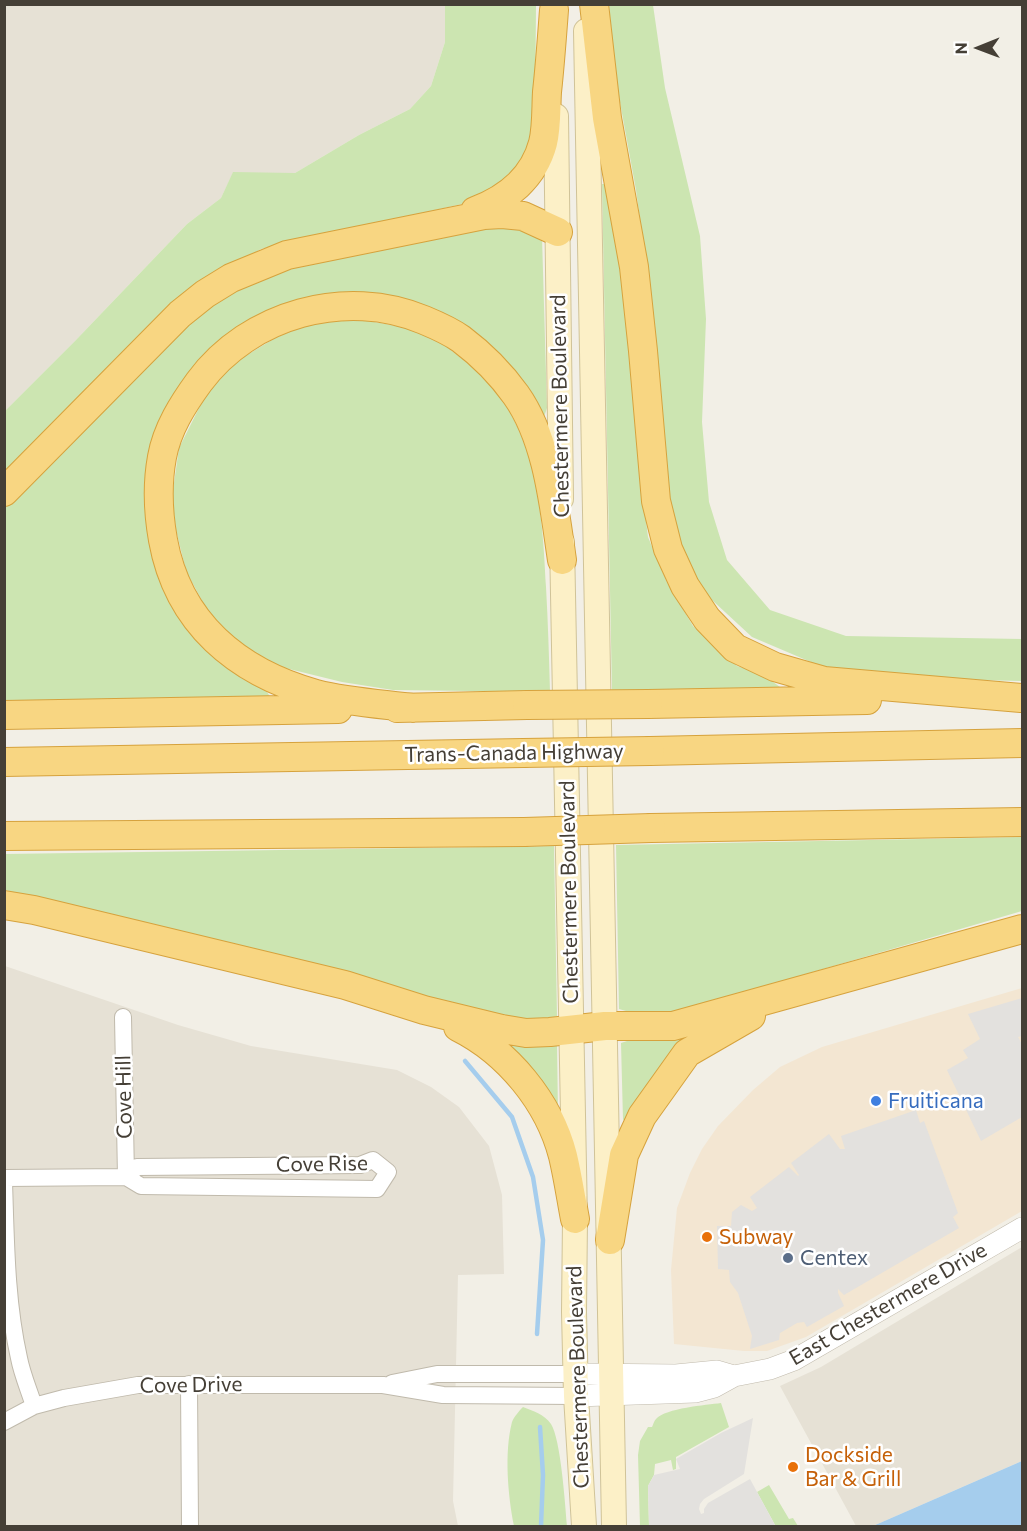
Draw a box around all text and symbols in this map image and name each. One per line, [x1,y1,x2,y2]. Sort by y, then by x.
north arrow [949,18,1009,78]
text: N [951,42,970,54]
street label: Chestermere Boulevard [545,294,575,518]
street label: Trans-Canada Highway [404,738,624,768]
street label: Chestermere Boulevard [554,780,584,1004]
street label: Cove Hill [111,1055,137,1139]
place label: Fruiticana [888,1088,984,1114]
marker: Fruiticana [869,1094,883,1108]
street label: Cove Rise [276,1151,368,1177]
place label: Subway [719,1224,793,1250]
marker: Subway [700,1230,714,1244]
street label: East Chestermere Drive [785,1237,991,1371]
place label: Centex [800,1245,868,1271]
marker: Centex [781,1251,795,1265]
street label: Chestermere Boulevard [562,1265,594,1489]
street label: Cove Drive [139,1372,243,1398]
place label: Dockside Bar & Grill [805,1442,901,1492]
marker: Dockside Bar & Grill [786,1460,800,1474]

